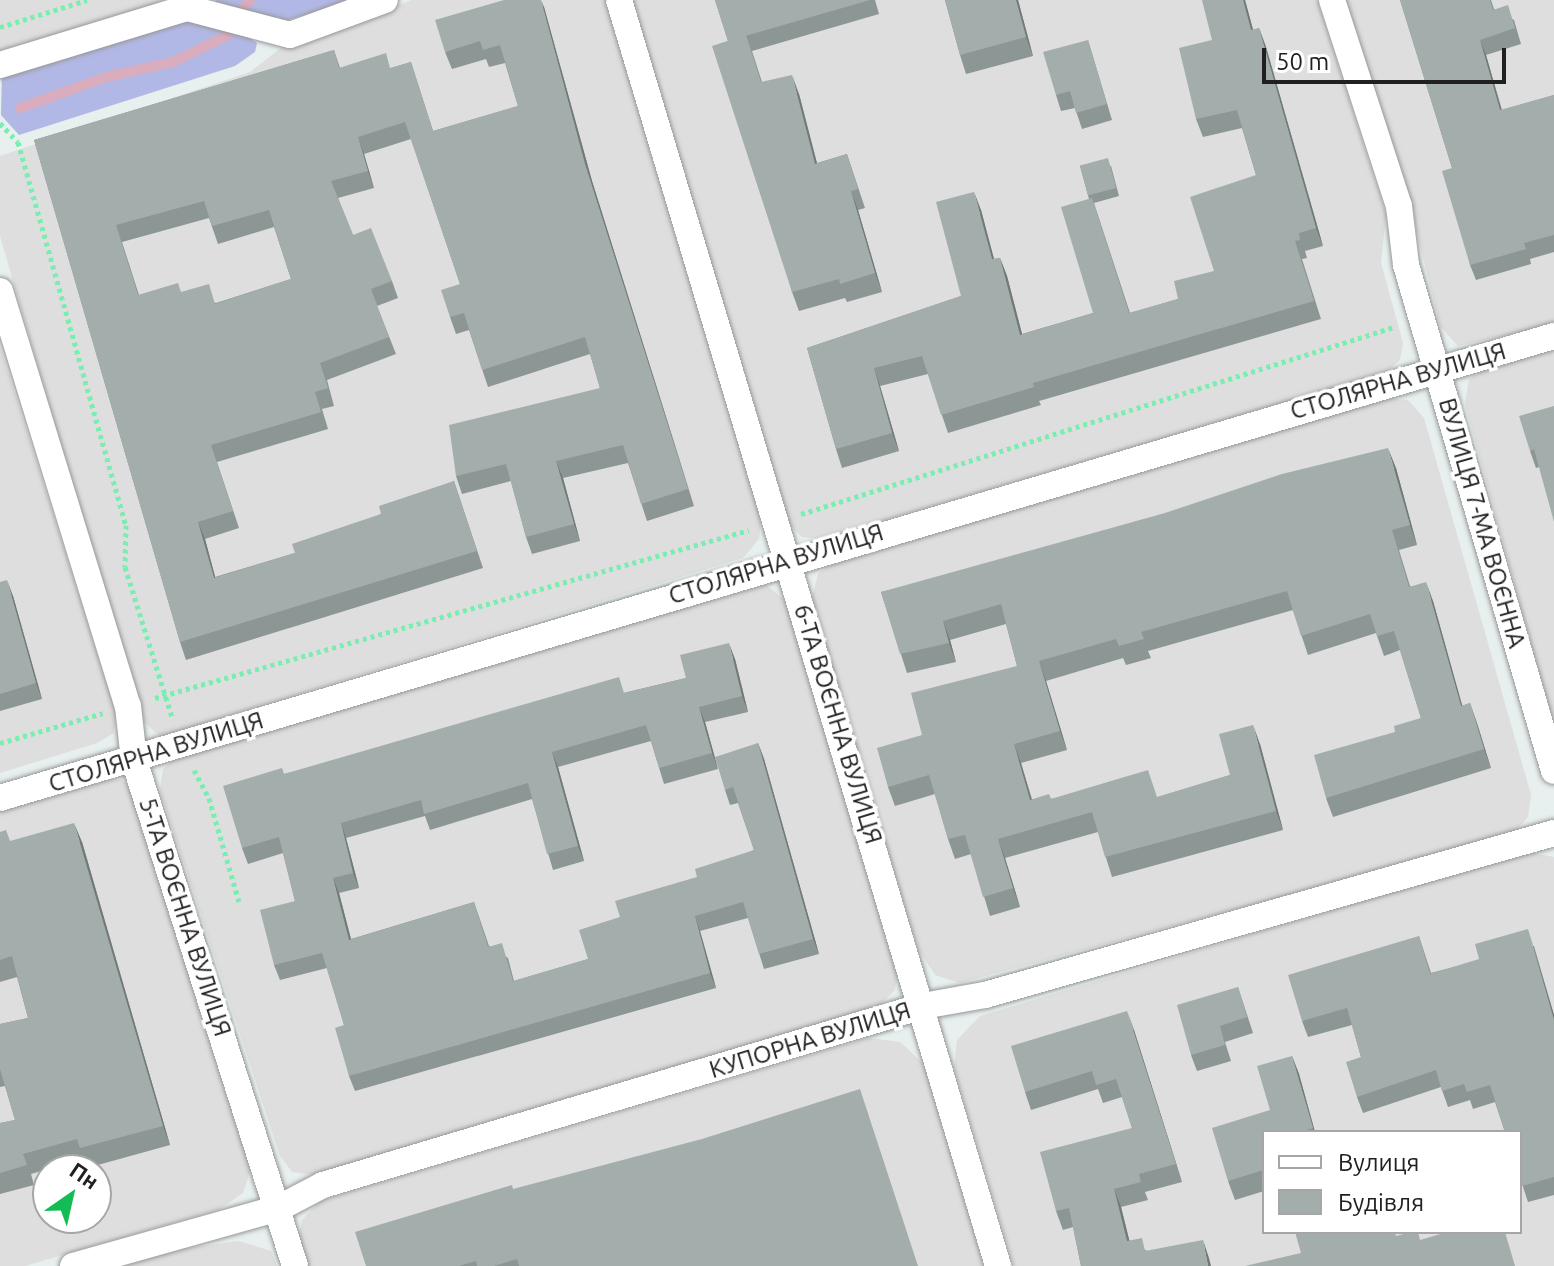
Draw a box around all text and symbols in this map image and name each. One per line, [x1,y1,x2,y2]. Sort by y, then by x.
scale bar [1266,32,1510,82]
text: 50 m [1276,48,1329,75]
street label: СТОЛЯРНА ВУЛИЦЯ [1287,336,1509,426]
street label: ВУЛИЦЯ 7-МА ВОЄННА [1433,395,1531,651]
street label: СТОЛЯРНА ВУЛИЦЯ [665,518,887,610]
street label: 6-ТА ВОЄННА ВУЛИЦЯ [788,601,888,847]
street label: СТОЛЯРНА ВУЛИЦЯ [45,706,267,798]
street label: 5-ТА ВОЄННА ВУЛИЦЯ [133,794,237,1040]
street label: КУПОРНА ВУЛИЦЯ [706,996,914,1084]
legend [1262,1130,1522,1234]
text: Вулиця [1338,1149,1420,1176]
north arrow [32,1154,112,1234]
text: Пн [66,1157,104,1194]
text: Будівля [1338,1189,1424,1216]

